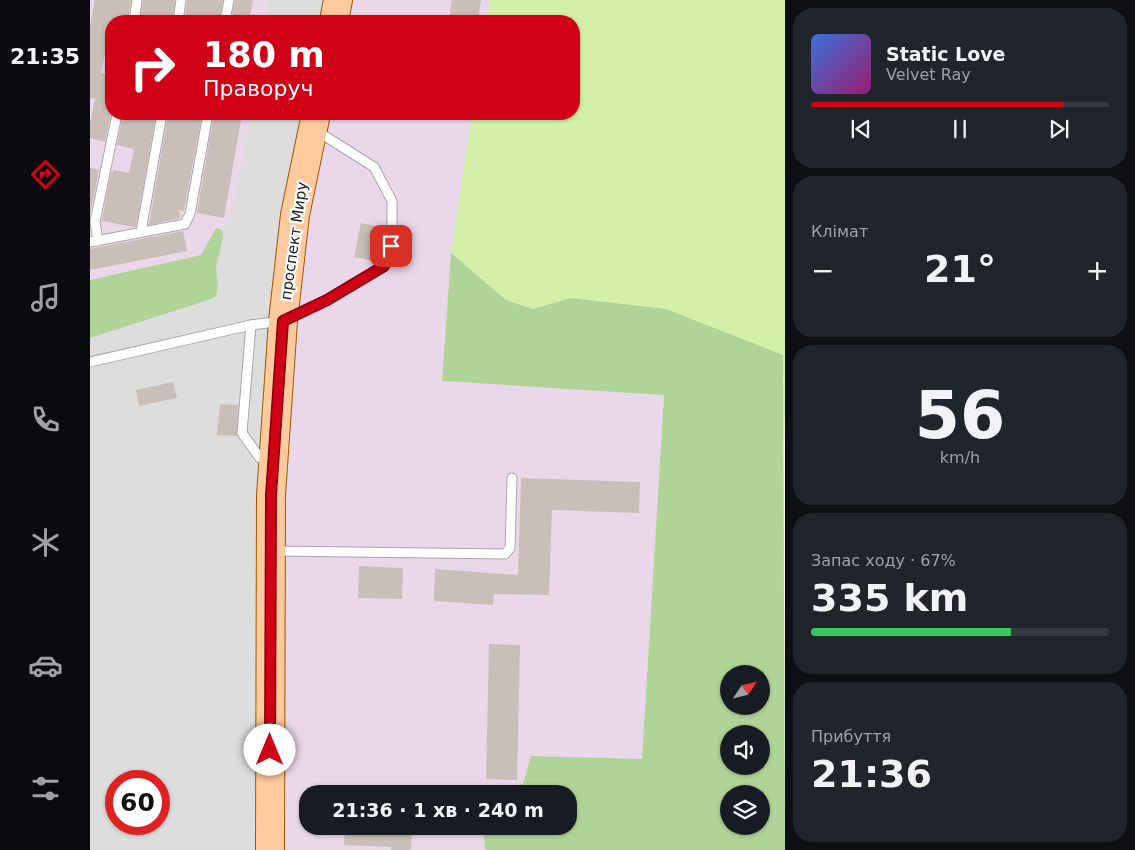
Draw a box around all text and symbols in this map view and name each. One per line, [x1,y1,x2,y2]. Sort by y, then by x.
icon: right [120,35,185,100]
text: 180 m [203,35,325,75]
text: Static Love [886,43,1006,65]
text: 21:35 [10,44,80,69]
text: Velvet Ray [886,65,971,84]
text: Праворуч [203,76,313,101]
icon: previous [847,115,875,143]
icon: pause [946,115,974,143]
icon: next [1045,115,1073,143]
icon: directions [28,157,63,192]
street label: проспект Миру [277,180,311,301]
text: Клімат [811,222,868,241]
pin [370,225,412,267]
icon: arrive [377,232,405,260]
text: 21° [924,247,996,291]
text: − [811,254,834,287]
text: + [1086,254,1109,287]
icon: music [28,280,63,315]
text: 56 [915,378,1005,453]
icon: phone [28,402,63,437]
text: km/h [940,448,980,467]
icon: climate [28,525,63,560]
text: Запас ходу · 67% [811,551,956,570]
text: 335 km [811,576,968,620]
icon: car [28,648,63,683]
north arrow [720,665,770,715]
map controls [720,665,770,835]
position arrow [243,723,295,775]
button: sound [720,725,770,775]
text: Прибуття [811,727,891,746]
text: 21:36 [811,752,932,796]
speed limit sign: 60 [105,770,170,835]
icon: filters [28,771,63,806]
button: layers [720,785,770,835]
text: 21:36 · 1 хв · 240 m [332,799,544,821]

